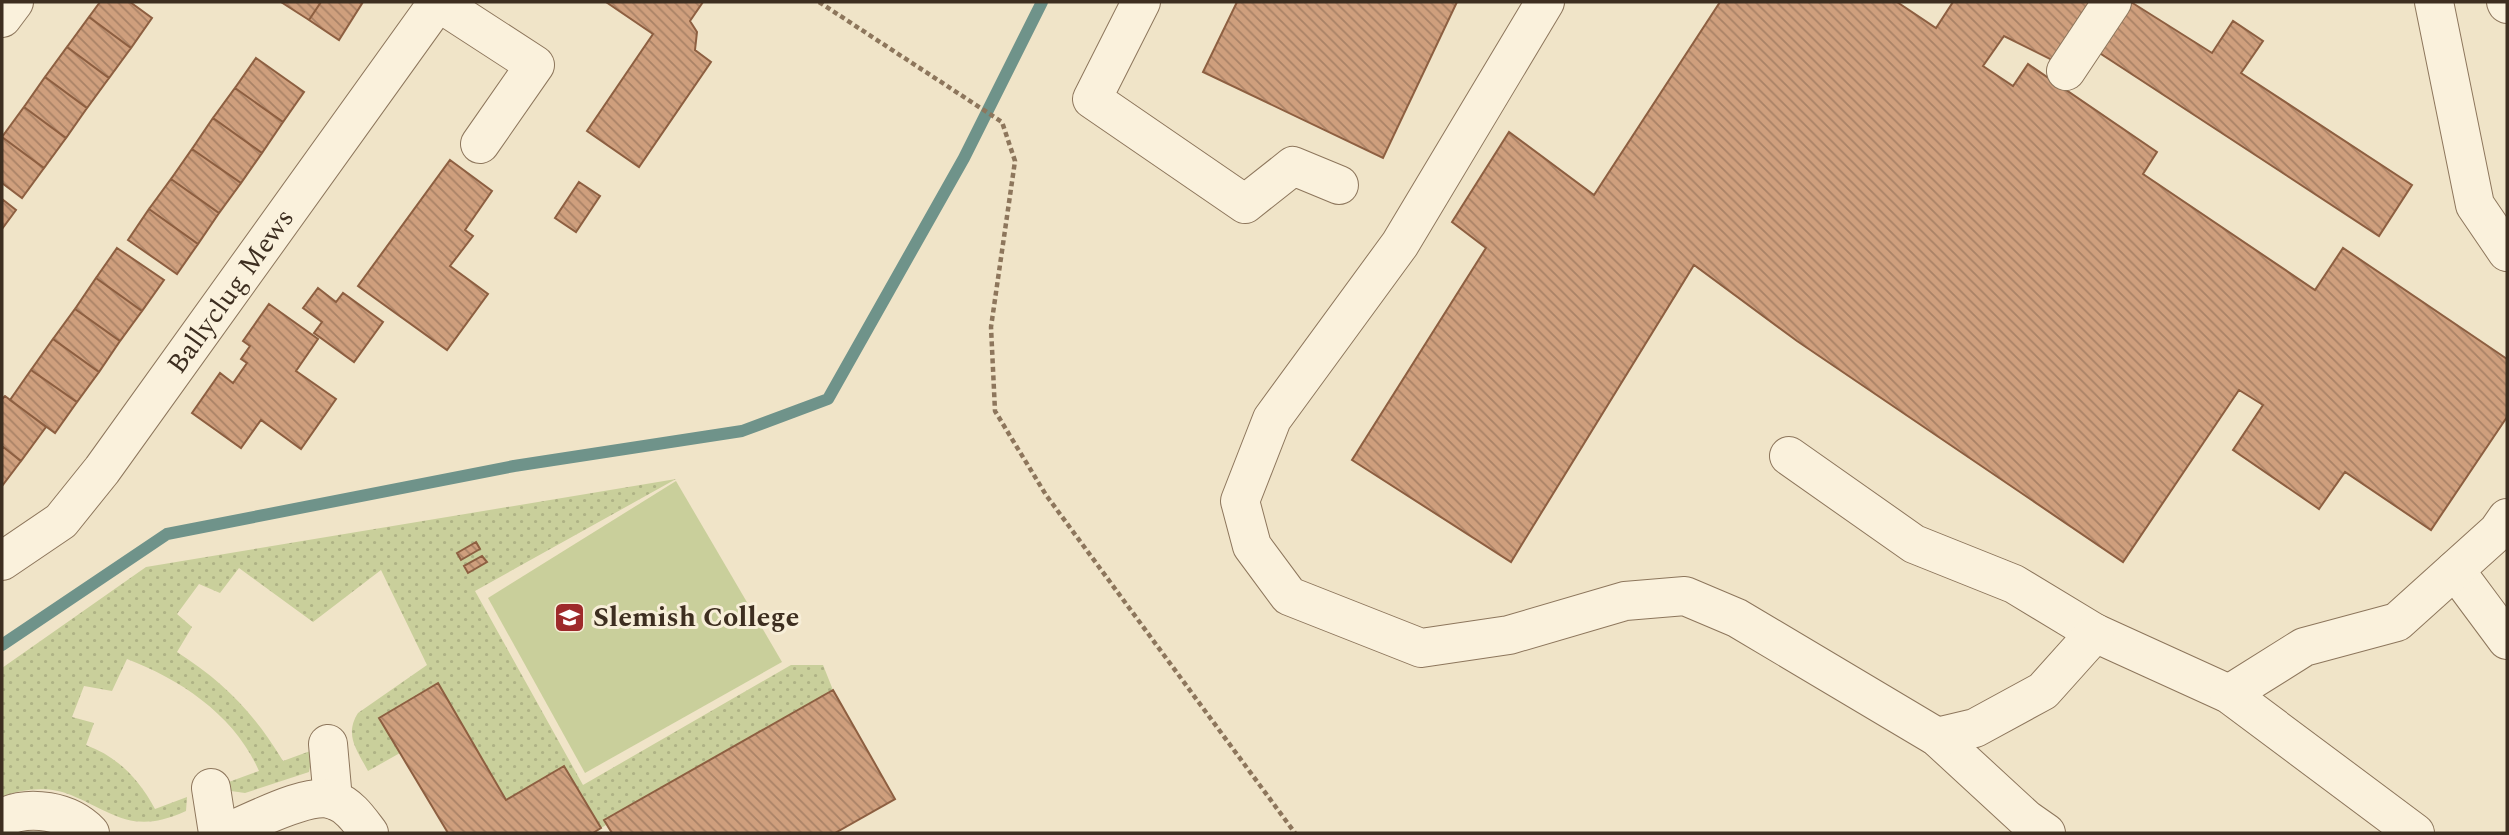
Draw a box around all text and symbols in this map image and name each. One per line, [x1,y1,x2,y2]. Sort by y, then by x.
street label: Ballyclug Mews [156,199,305,383]
place label: Slemish College [593,596,799,639]
school or university icon: Slemish College [553,600,587,634]

